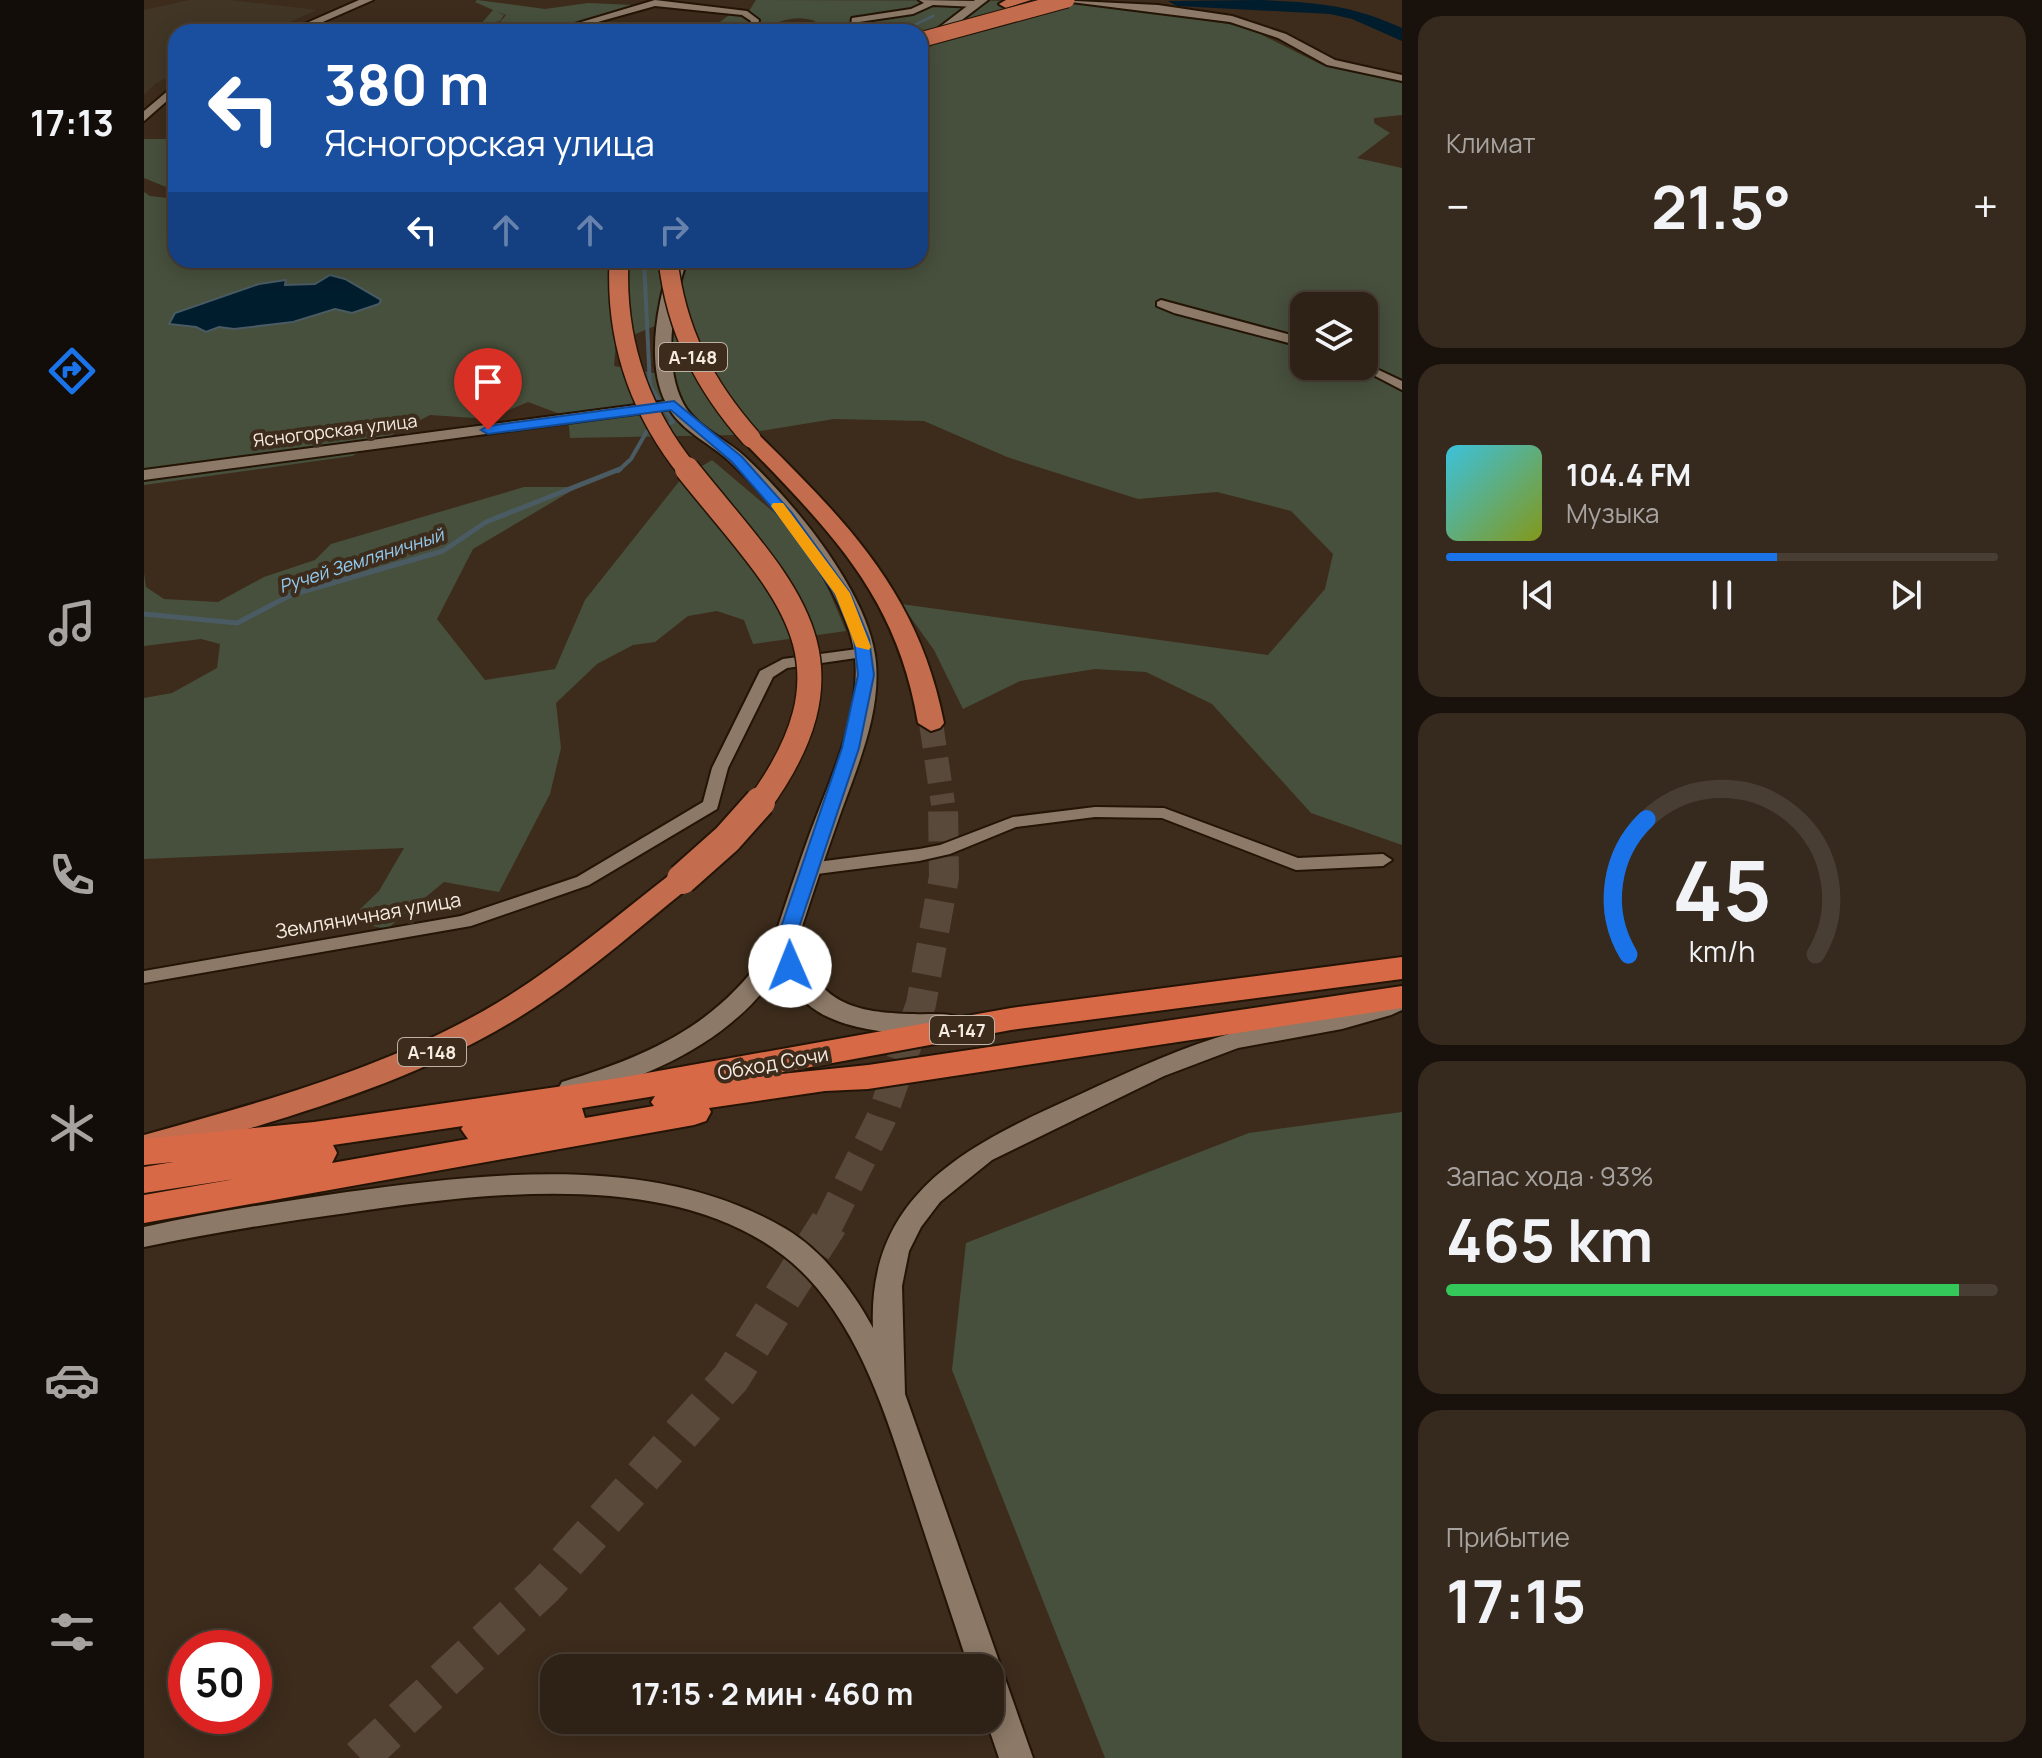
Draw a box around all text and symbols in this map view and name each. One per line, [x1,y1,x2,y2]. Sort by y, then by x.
text: 380 m [324,45,489,122]
icon: left [192,56,296,160]
text: 17:13 [30,98,114,147]
text: Ясногорская улица [324,118,655,167]
text: Климат [1446,125,1536,161]
text: 21.5° [1651,165,1791,247]
text: − [1446,176,1470,236]
text: + [1973,176,1998,236]
icon: left [400,208,444,252]
icon: ahead [484,208,528,252]
icon: ahead [568,208,612,252]
icon: right [652,208,696,252]
map controls [1290,292,1378,380]
button: layers [1290,292,1378,380]
icon: directions [44,343,100,399]
road number: А-148 [659,343,727,371]
pin [454,348,522,430]
icon: arrive [466,360,510,404]
street label: Ясногорская улица [251,408,419,452]
text: 104.4 FM [1566,454,1691,495]
text: Музыка [1566,495,1660,531]
water label: Ручей Земляничный [276,521,448,598]
icon: previous [1516,573,1560,617]
icon: pause [1700,573,1744,617]
icon: next [1884,573,1928,617]
icon: music [44,595,100,651]
text: 45 [1672,832,1772,946]
icon: phone [44,847,100,903]
street label: Земляничная улица [273,885,463,945]
position arrow [748,924,832,1008]
text: km/h [1689,932,1755,971]
road number: А-147 [930,1016,994,1044]
road number: А-148 [398,1038,466,1066]
street label: Обход Сочи [715,1040,831,1086]
icon: climate [44,1100,100,1156]
text: Запас хода · 93% [1446,1158,1654,1194]
text: 465 km [1446,1198,1653,1280]
icon: car [44,1352,100,1408]
text: Прибытие [1446,1519,1570,1555]
text: 17:15 [1446,1559,1586,1641]
icon: filters [44,1604,100,1660]
speed limit sign: 50 [168,1630,272,1734]
text: 17:15 · 2 мин · 460 m [631,1673,913,1714]

